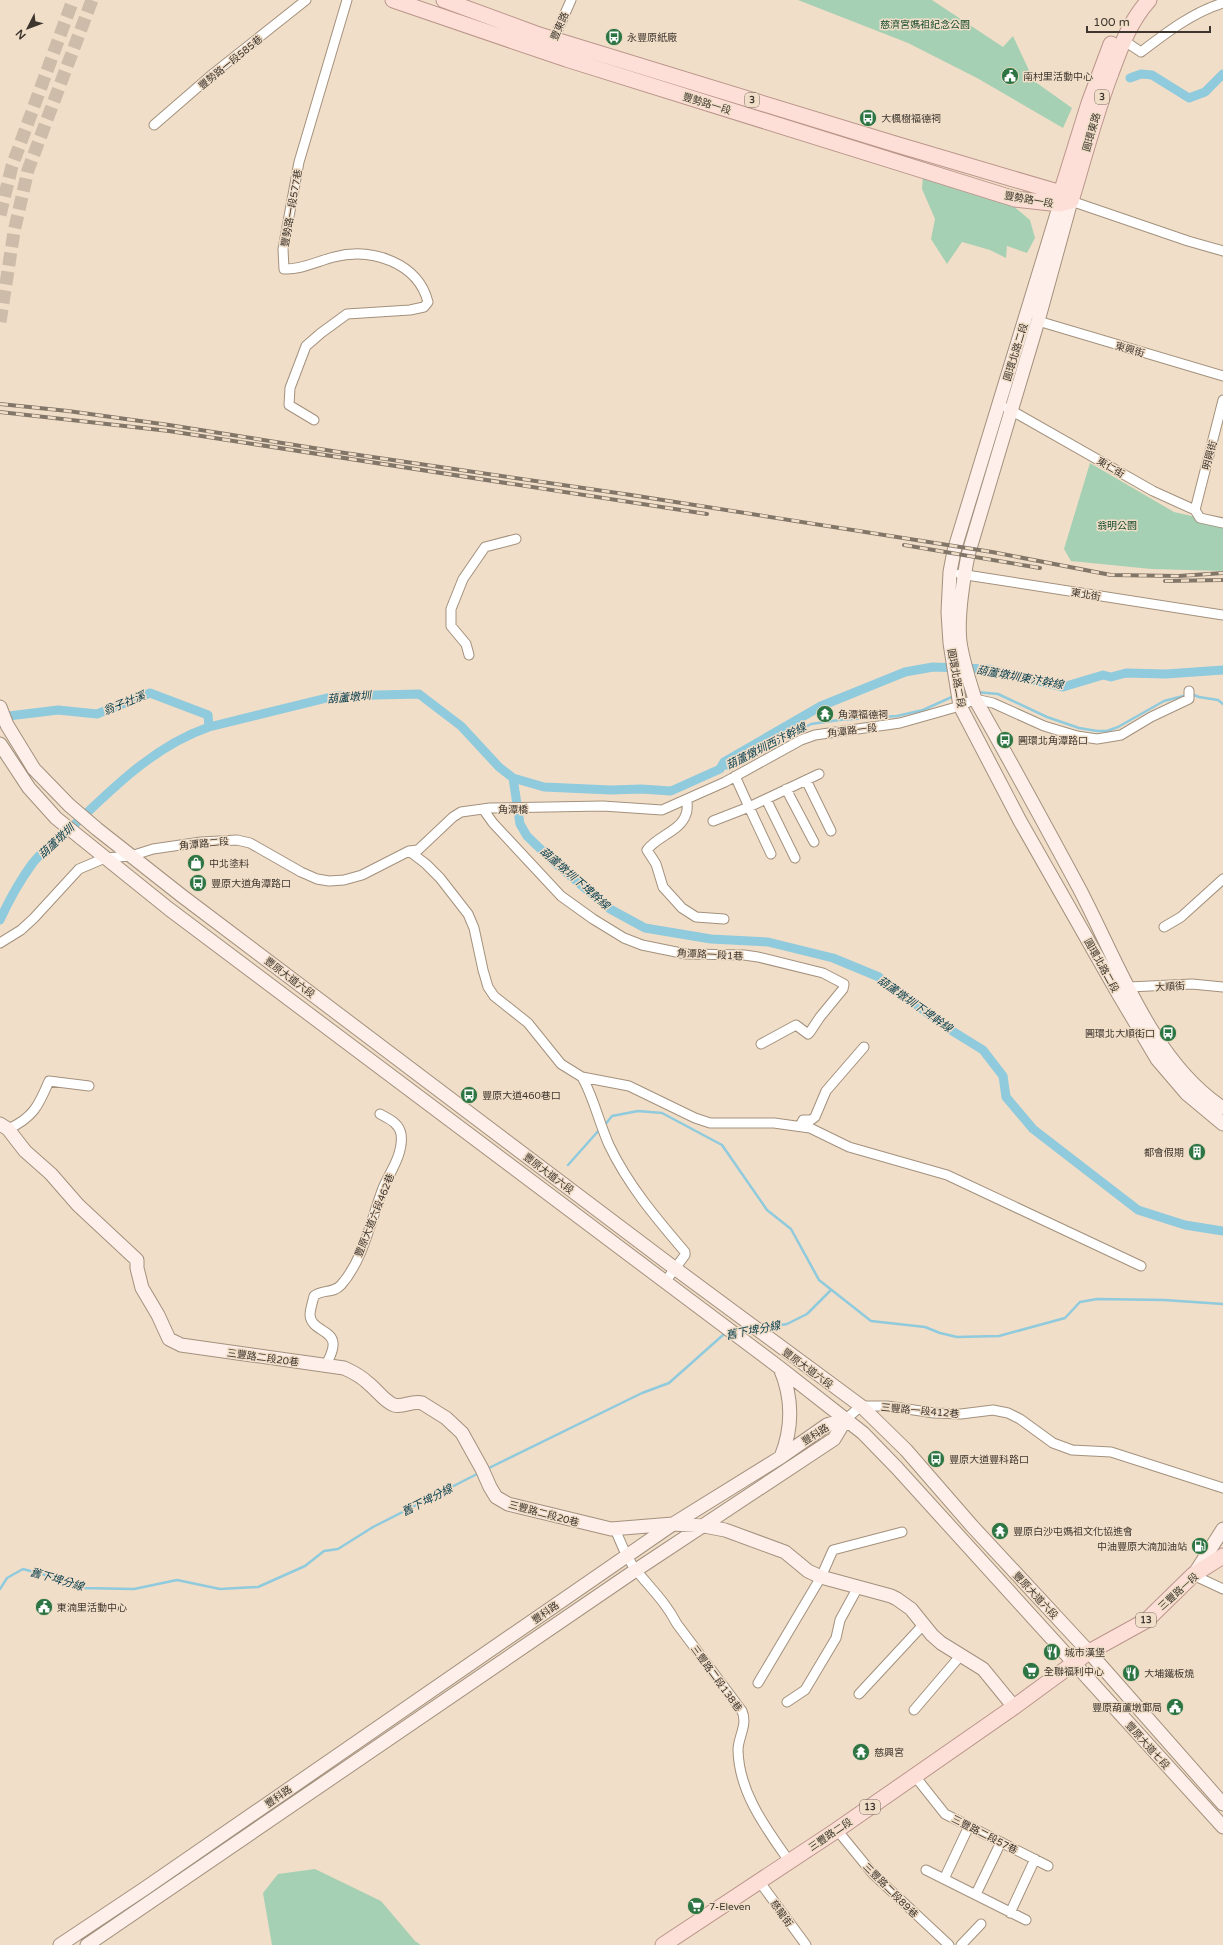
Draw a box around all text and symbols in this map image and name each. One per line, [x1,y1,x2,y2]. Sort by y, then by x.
north arrow [8,8,48,48]
scale bar [1087,8,1210,34]
street label: 豐東路 [549,10,571,43]
text: 100 m [1093,15,1130,29]
park label: 慈濟宮媽祖紀念公園 [880,19,970,31]
text: N [13,27,29,42]
bus stop icon: 永豐原紙廠 [604,27,624,47]
place label: 永豐原紙廠 [627,32,677,44]
street label: 豐勢路一段585巷 [196,33,265,92]
public building icon: 南村里活動中心 [1000,66,1020,86]
place label: 南村里活動中心 [1023,71,1093,83]
road number: 3 [1095,90,1109,104]
street label: 豐勢路一段 [681,91,732,117]
road number: 3 [745,93,759,107]
bus stop icon: 大楓樹福德祠 [858,108,878,128]
street label: 圓環東路 [1081,111,1103,153]
place label: 大楓樹福德祠 [881,113,941,125]
street label: 豐勢路一段577巷 [279,168,305,248]
street label: 豐勢路一段 [1003,190,1054,210]
street label: 圓環北路二段 [1001,322,1030,383]
street label: 東興街 [1114,340,1146,360]
street label: 明興街 [1200,439,1220,471]
street label: 東仁街 [1095,455,1126,481]
park label: 翁明公園 [1097,520,1137,532]
street label: 東北街 [1070,587,1102,603]
street label: 圓環北路二段 [945,648,967,709]
water label: 葫蘆墩圳東汴幹線 [975,663,1066,692]
water label: 翁子社溪 [101,688,149,718]
water label: 葫蘆墩圳 [327,689,374,706]
temple icon: 角潭福德祠 [815,704,835,724]
place label: 角潭福德祠 [838,709,888,721]
water label: 葫蘆燉圳西汴幹線 [724,720,810,772]
street label: 角潭路一段 [827,722,878,740]
bus stop icon: 圓環北角潭路口 [995,730,1015,750]
place label: 圓環北角潭路口 [1018,735,1088,747]
street label: 角潭橋 [498,804,528,816]
water label: 葫蘆墩圳 [36,820,78,861]
street label: 角潭路二段 [179,835,230,853]
water label: 葫蘆墩圳下埤幹線 [537,845,614,913]
shop icon: 中北塗料 [186,853,206,873]
place label: 中北塗料 [209,858,249,870]
bus stop icon: 豐原大道角潭路口 [188,873,208,893]
place label: 豐原大道角潭路口 [211,878,291,890]
street label: 圓環北路二段 [1081,936,1121,995]
street label: 角潭路一段1巷 [677,947,743,963]
street label: 豐原大道六段 [262,955,317,1001]
water label: 葫蘆墩圳下埤幹線 [875,974,956,1036]
street label: 大順街 [1155,980,1185,994]
bus stop icon: 圓環北大順街口 [1158,1023,1178,1043]
place label: 圓環北大順街口 [1085,1028,1155,1040]
bus stop icon: 豐原大道460巷口 [459,1085,479,1105]
place label: 豐原大道460巷口 [482,1090,561,1102]
building icon: 都會假期 [1187,1142,1207,1162]
place label: 都會假期 [1144,1147,1184,1159]
street label: 豐原大道六段 [521,1151,576,1197]
street label: 豐原大道六段462巷 [353,1172,397,1259]
water label: 舊下埤分線 [725,1318,783,1342]
street label: 豐原大道六段 [780,1346,835,1391]
street label: 三豐路二段20巷 [226,1347,300,1369]
street label: 三豐路一段412巷 [880,1402,960,1420]
street label: 豐科路 [800,1422,831,1448]
bus stop icon: 豐原大道豐科路口 [926,1449,946,1469]
place label: 豐原大道豐科路口 [949,1454,1029,1466]
water label: 舊下埤分線 [400,1481,456,1519]
street label: 三豐路二段20巷 [507,1499,580,1529]
temple icon: 豐原白沙屯媽祖文化協進會 [990,1521,1010,1541]
place label: 豐原白沙屯媽祖文化協進會 [1013,1526,1133,1538]
fuel station icon: 中油豐原大湳加油站 [1190,1536,1210,1556]
place label: 中油豐原大湳加油站 [1097,1541,1187,1553]
water label: 舊下埤分線 [29,1566,87,1594]
street label: 豐原大道六段 [1010,1570,1060,1622]
street label: 三豐路一段 [1156,1571,1201,1613]
public building icon: 東湳里活動中心 [34,1597,54,1617]
street label: 豐科路 [530,1599,561,1626]
place label: 東湳里活動中心 [57,1602,127,1614]
road number: 13 [1136,1613,1156,1627]
restaurant icon: 城市漢堡 [1042,1642,1062,1662]
street label: 三豐路二段138巷 [688,1643,744,1714]
place label: 城市漢堡 [1065,1647,1105,1659]
supermarket icon: 全聯福利中心 [1021,1661,1041,1681]
restaurant icon: 大埔鐵板燒 [1121,1663,1141,1683]
place label: 全聯福利中心 [1044,1666,1104,1678]
place label: 大埔鐵板燒 [1144,1668,1194,1680]
public building icon: 豐原葫蘆墩郵局 [1165,1697,1185,1717]
place label: 豐原葫蘆墩郵局 [1092,1702,1162,1714]
street label: 豐原大道七段 [1123,1719,1172,1772]
temple icon: 慈興宮 [851,1742,871,1762]
place label: 慈興宮 [874,1747,904,1759]
street label: 豐科路 [263,1783,294,1810]
road number: 13 [860,1800,880,1814]
street label: 三豐路二段57巷 [949,1813,1020,1857]
street label: 三豐路二段 [806,1816,855,1854]
street label: 三豐路二段89巷 [860,1861,920,1921]
supermarket icon: 7-Eleven [686,1896,706,1916]
street label: 慈龍街 [768,1898,795,1929]
place label: 7-Eleven [709,1901,751,1913]

